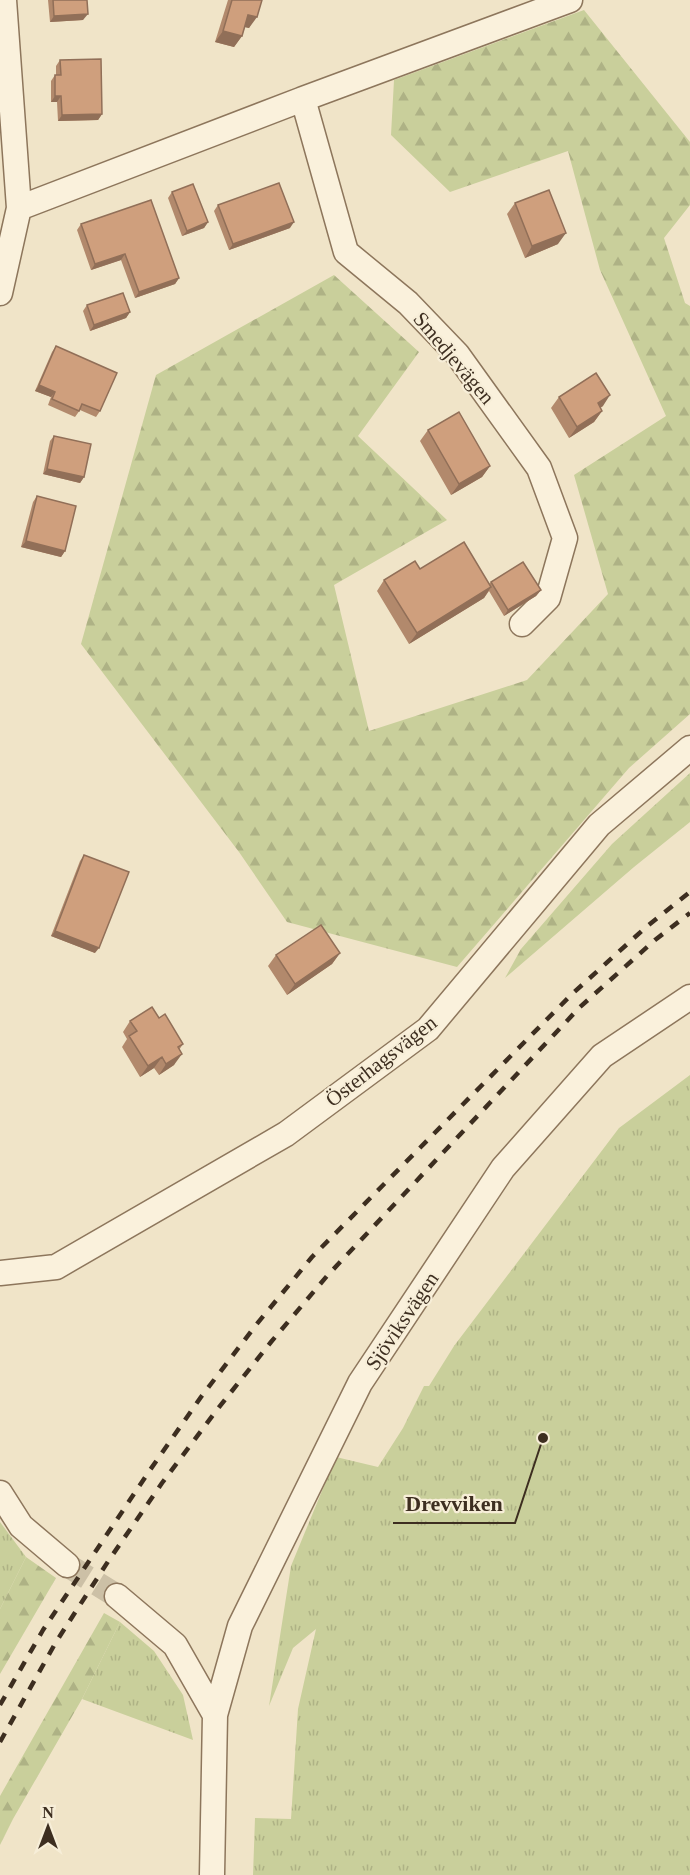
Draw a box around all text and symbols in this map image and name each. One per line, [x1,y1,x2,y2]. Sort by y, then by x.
street label: Smedjevägen [408,307,500,409]
street label: Österhagsvägen [321,1010,442,1112]
street label: Sjöviksvägen [360,1267,444,1375]
callout: Drevviken [393,1483,515,1523]
text: Drevviken [405,1491,503,1516]
north arrow [18,1797,78,1857]
text: N [42,1804,54,1821]

